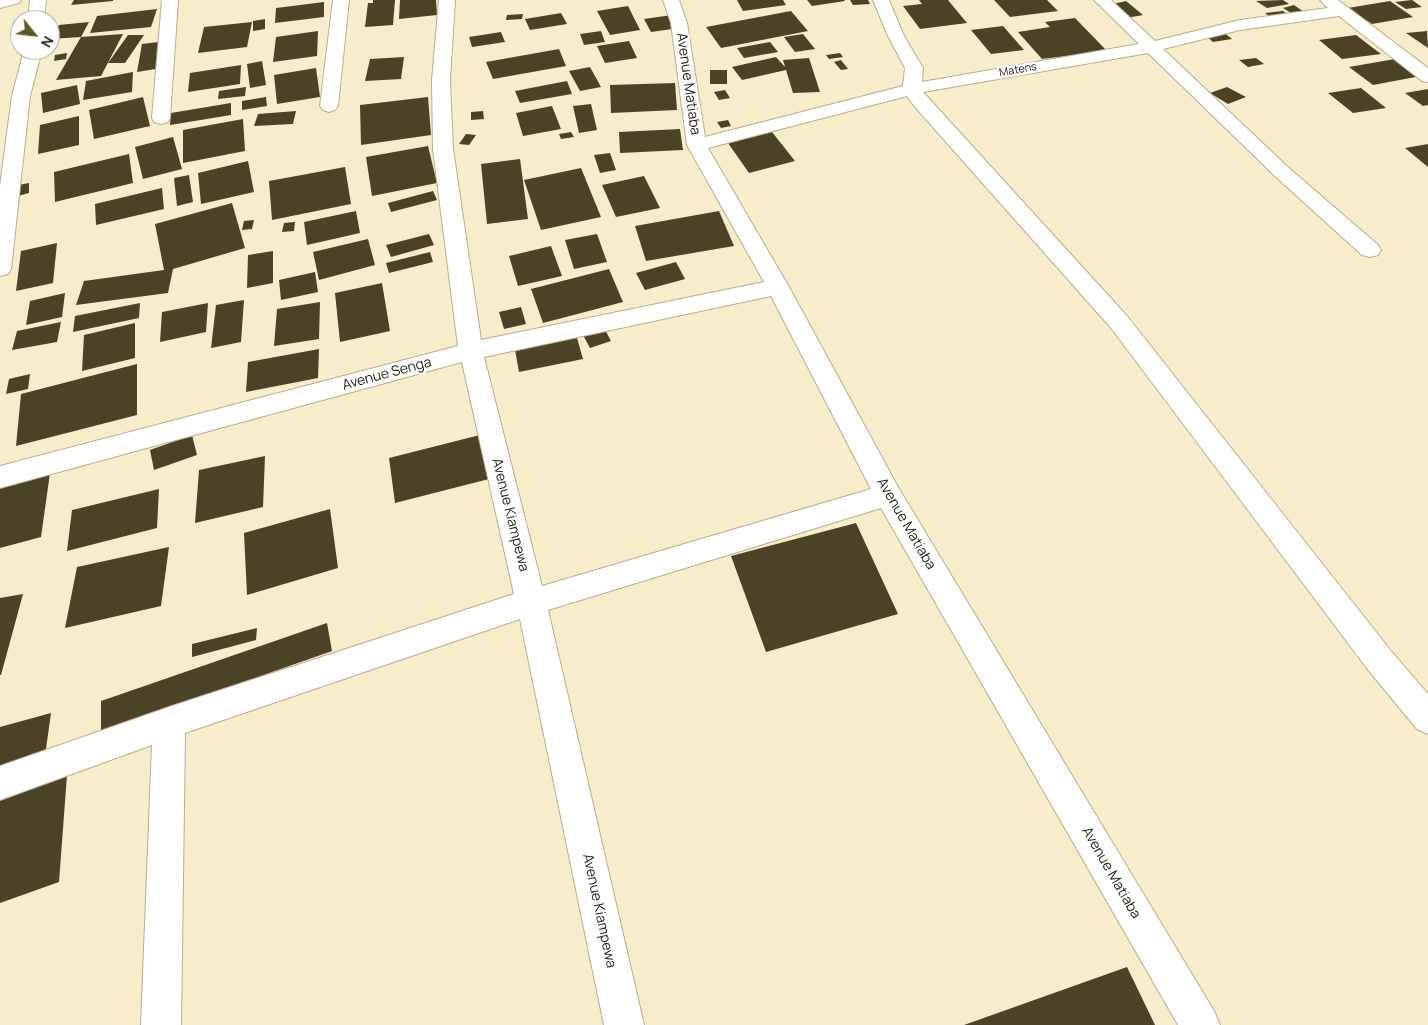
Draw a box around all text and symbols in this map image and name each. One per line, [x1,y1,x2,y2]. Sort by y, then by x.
north arrow [10,10,60,60]
street label: Avenue Matiaba [673,32,703,136]
text: N [37,33,58,51]
street label: Matens [998,60,1038,80]
street label: Avenue Senga [341,354,433,394]
street label: Avenue Kiampewa [488,457,532,573]
street label: Avenue Matiaba [873,475,939,573]
street label: Avenue Matiaba [1078,824,1144,922]
street label: Avenue Kiampewa [579,852,619,970]

